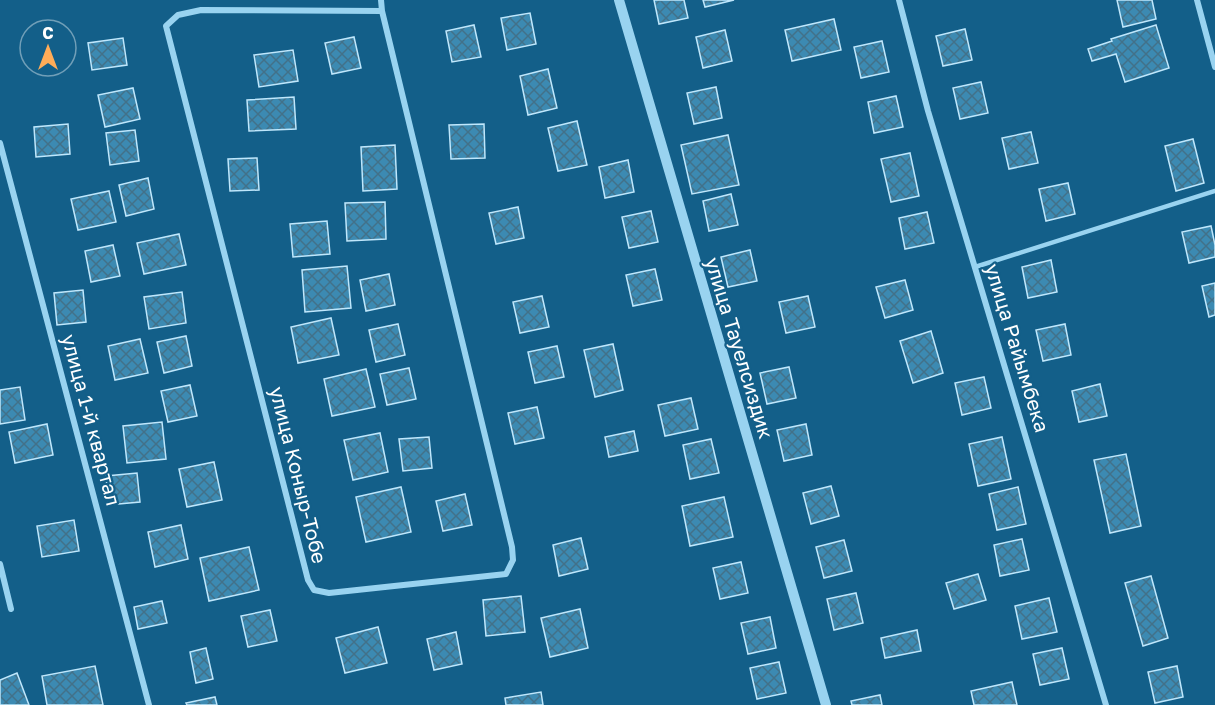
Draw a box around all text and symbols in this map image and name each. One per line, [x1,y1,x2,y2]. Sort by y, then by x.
north arrow [18,18,78,78]
text: С [42,23,54,43]
street label: улица Тауелсиздик [701,254,779,441]
street label: улица Райымбека [981,260,1055,435]
street label: улица 1-й квартал [58,331,126,508]
street label: улица Коныр-Тобе [265,384,333,566]

